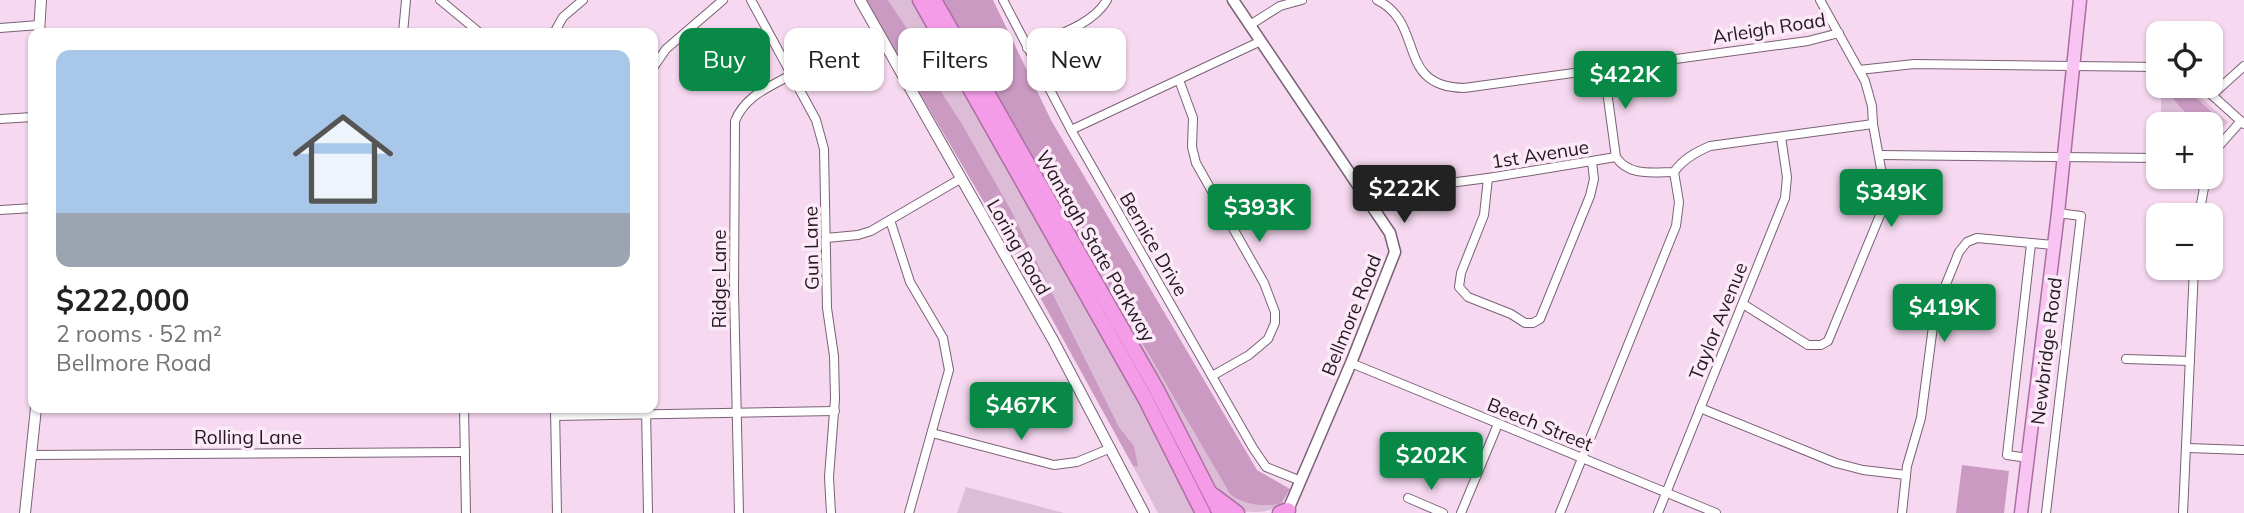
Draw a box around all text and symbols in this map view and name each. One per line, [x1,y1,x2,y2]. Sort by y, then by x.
street label: Arleigh Road [1711,7,1827,49]
map controls [2146,21,2223,280]
button: locate [2146,21,2223,98]
chip: Buy [679,28,770,91]
chip: Rent [784,28,884,91]
chip: Filters [898,28,1013,91]
chip: New [1027,28,1126,91]
pin: $422K [1576,52,1674,111]
text: $422K [1590,59,1660,88]
icon: home [280,96,406,222]
button: + [2146,112,2223,189]
street label: 1st Avenue [1489,134,1591,174]
street label: Wantagh State Parkway [1031,146,1161,346]
pin: $222K [1355,166,1453,225]
pin: $349K [1842,170,1940,229]
text: $222K [1369,173,1439,202]
text: $349K [1856,177,1926,206]
pin: $393K [1210,184,1308,244]
street label: Bernice Drive [1115,188,1193,300]
text: $393K [1224,192,1294,221]
street label: Loring Road [982,195,1056,299]
button: − [2146,203,2223,280]
street label: Gun Lane [798,206,824,290]
street label: Ridge Lane [707,229,731,329]
street label: Bellmore Road [1316,251,1386,379]
street label: Taylor Avenue [1683,259,1753,383]
street label: Newbridge Road [2025,276,2067,426]
text: $222,000 [56,281,189,319]
pin: $419K [1895,284,1993,344]
text: $419K [1909,292,1979,321]
text: 2 rooms · 52 m² [56,319,222,348]
text: Bellmore Road [56,348,212,377]
pin: $467K [972,382,1070,442]
text: $467K [986,390,1056,419]
street label: Beech Street [1484,392,1597,456]
street label: Rolling Lane [194,425,302,449]
pin: $202K [1382,433,1480,492]
text: $202K [1396,440,1466,469]

